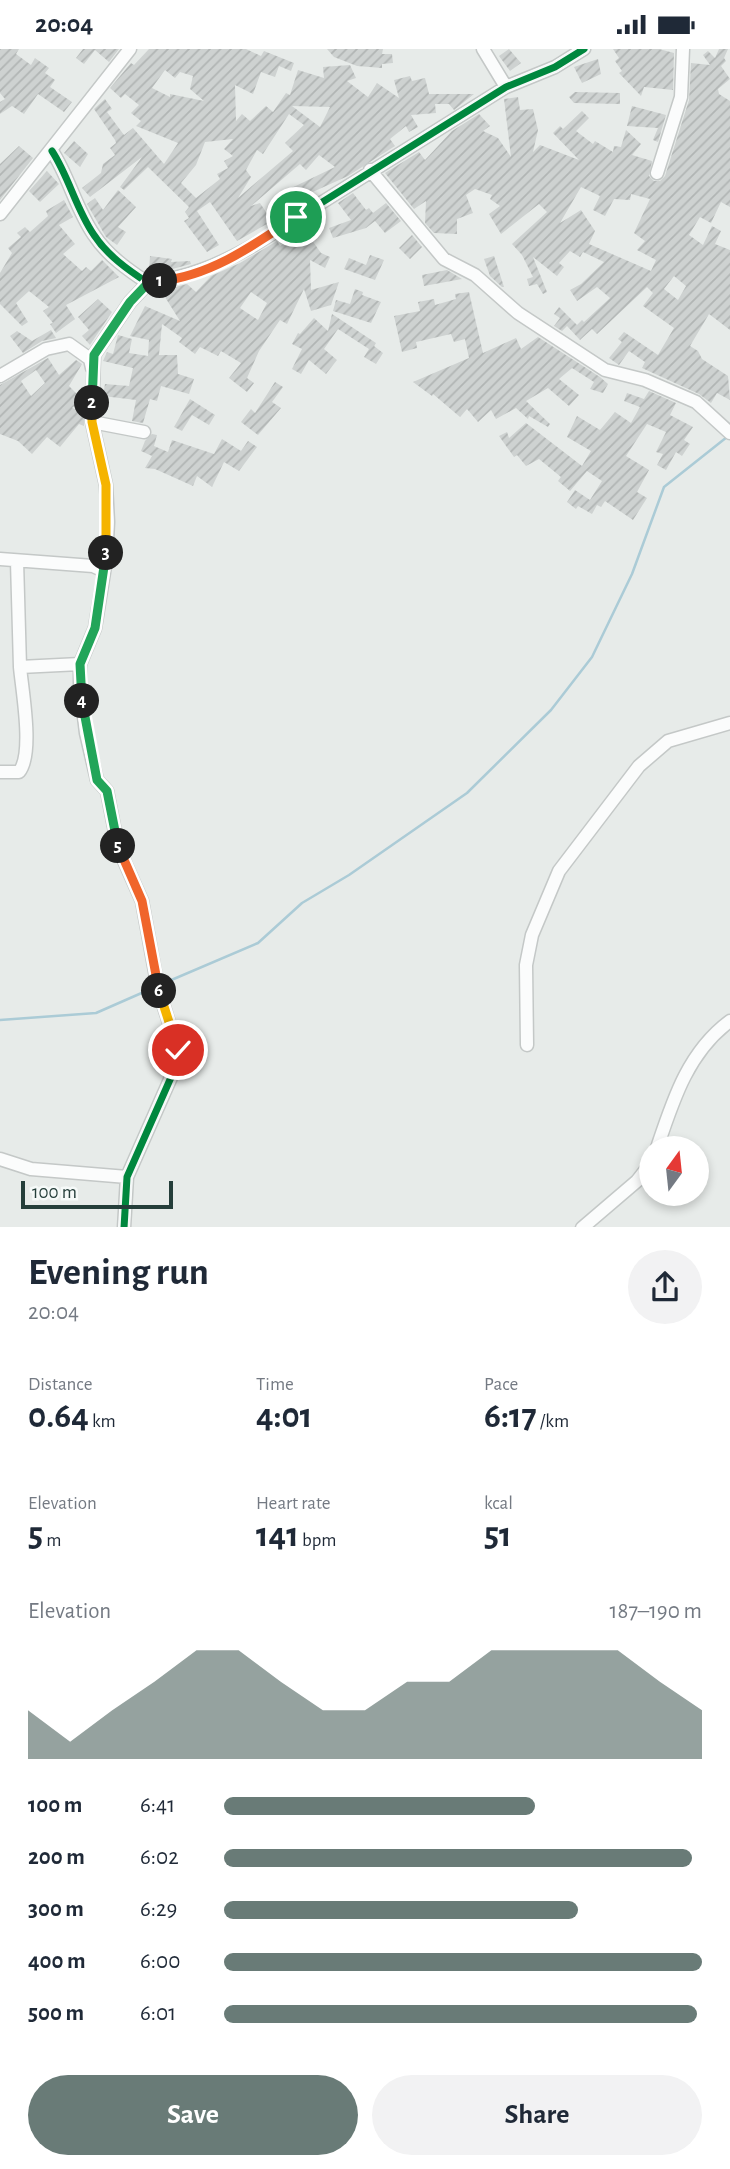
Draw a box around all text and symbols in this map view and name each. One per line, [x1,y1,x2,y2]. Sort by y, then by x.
text: 20:04 [35,11,93,37]
pin [266,187,326,247]
icon: arrive [277,198,315,236]
pin: 1 [142,264,178,299]
text: 1 [156,271,163,290]
pin: 2 [74,385,110,421]
text: 2 [87,393,96,412]
pin: 3 [88,535,124,571]
text: 3 [101,543,110,562]
pin: 4 [64,683,100,719]
text: 4 [77,691,86,710]
pin: 5 [100,829,136,863]
text: 5 [113,836,122,855]
pin: 6 [142,974,176,1009]
text: 6 [154,981,163,1000]
pin [148,1020,208,1080]
icon: check [159,1031,197,1069]
north arrow [639,1136,709,1206]
map controls [639,1136,709,1206]
scale bar [21,1178,173,1210]
text: 100 m [32,1183,77,1202]
button: share [628,1250,702,1324]
text: Evening run [28,1254,209,1292]
text: 20:04 [28,1301,79,1324]
text: Distance [28,1375,92,1394]
text: Time [256,1375,294,1394]
text: Pace [484,1375,518,1394]
text: 0.64 [28,1399,89,1434]
text: 4:01 [256,1399,312,1434]
text: 6:17 [484,1399,537,1434]
text: km [89,1412,116,1431]
text: /km [537,1412,569,1431]
text: Elevation [28,1494,97,1513]
text: Heart rate [256,1494,331,1513]
text: kcal [484,1494,513,1513]
text: 5 [28,1518,43,1553]
text: 141 [256,1518,299,1553]
text: 51 [484,1518,512,1553]
text: m [43,1531,61,1550]
text: bpm [299,1531,336,1550]
text: Elevation [28,1600,111,1623]
text: 187–190 m [610,1600,702,1623]
text: 100 m [28,1794,82,1817]
text: 6:41 [140,1794,175,1817]
text: 200 m [28,1846,85,1869]
text: 6:02 [140,1846,179,1869]
text: 300 m [28,1898,84,1921]
text: 6:29 [140,1898,177,1921]
text: 400 m [28,1950,86,1973]
text: 6:00 [140,1950,180,1973]
text: 500 m [28,2002,84,2025]
text: 6:01 [140,2002,176,2025]
button: Save [28,2075,358,2155]
button: Share [372,2075,702,2155]

